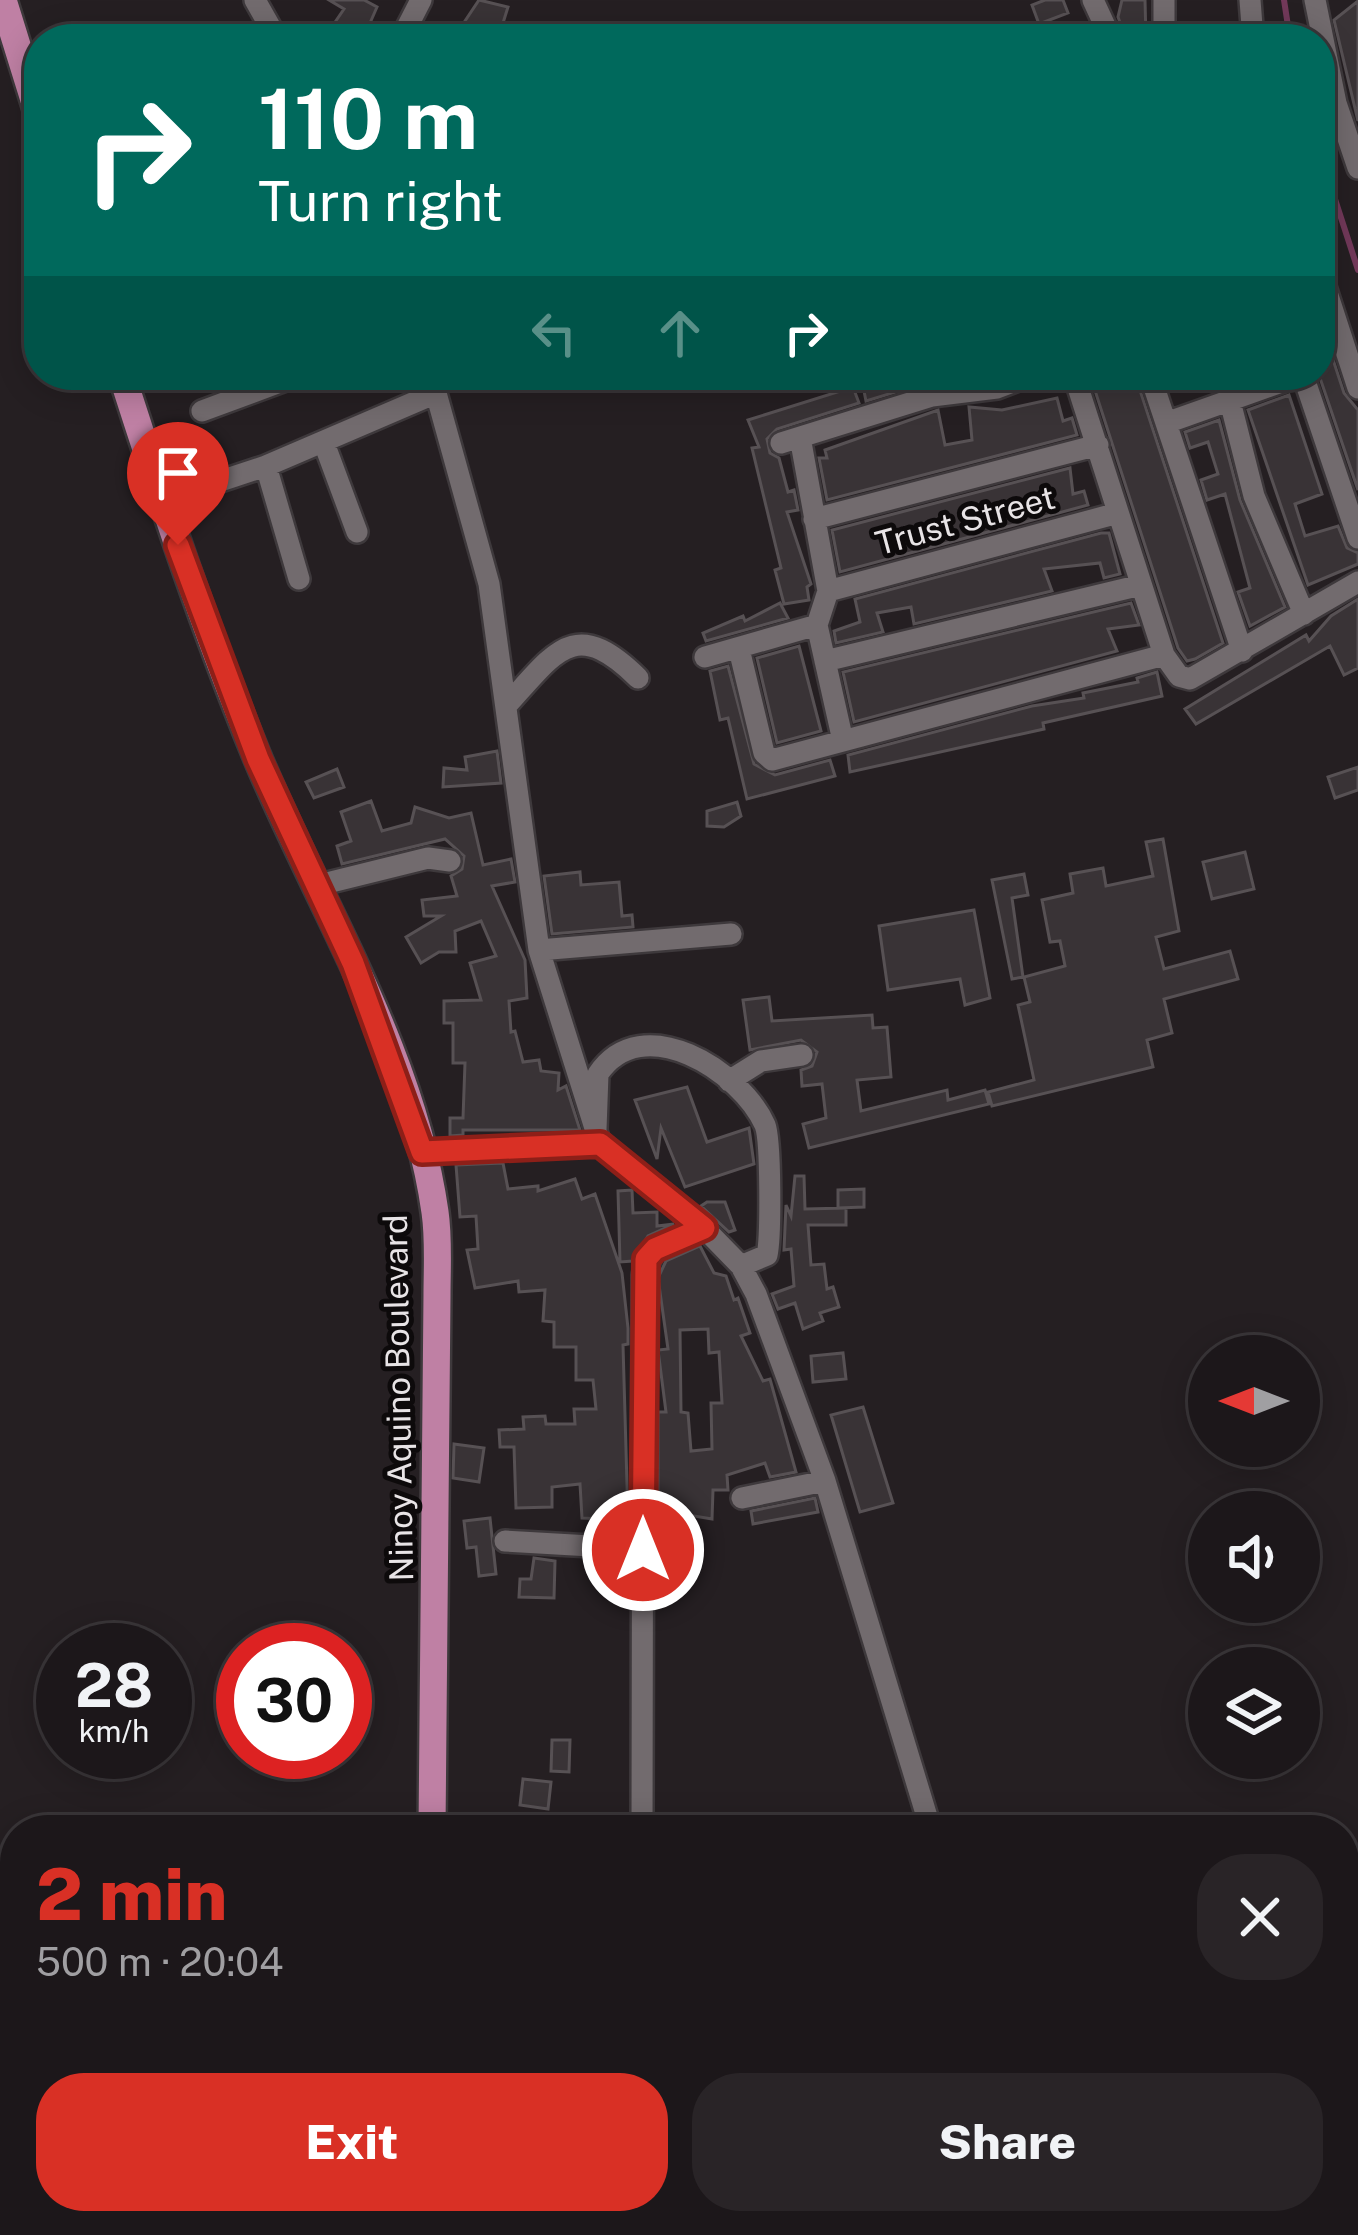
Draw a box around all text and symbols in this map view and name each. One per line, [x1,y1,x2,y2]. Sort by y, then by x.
text: 110 m [258,69,478,168]
icon: right [60,72,216,228]
text: Turn right [258,170,503,233]
icon: left [521,300,587,366]
icon: ahead [647,300,713,366]
icon: right [773,300,839,366]
pin [127,422,229,545]
icon: arrive [145,440,211,506]
street label: Trust Street [871,478,1059,562]
street label: Ninoy Aquino Boulevard [376,1214,420,1582]
north arrow [1188,1335,1320,1467]
map controls [1188,1335,1320,1779]
position arrow [580,1487,706,1613]
button: sound [1188,1491,1320,1623]
speed limit sign: 30 [216,1623,372,1779]
button: layers [1188,1647,1320,1779]
text: 28 [75,1650,153,1721]
text: km/h [79,1713,149,1749]
text: 2 min [36,1852,227,1936]
button: close [1197,1854,1323,1980]
text: 500 m · 20:04 [36,1939,284,1985]
button: Exit [36,2073,668,2211]
button: Share [692,2073,1323,2211]

